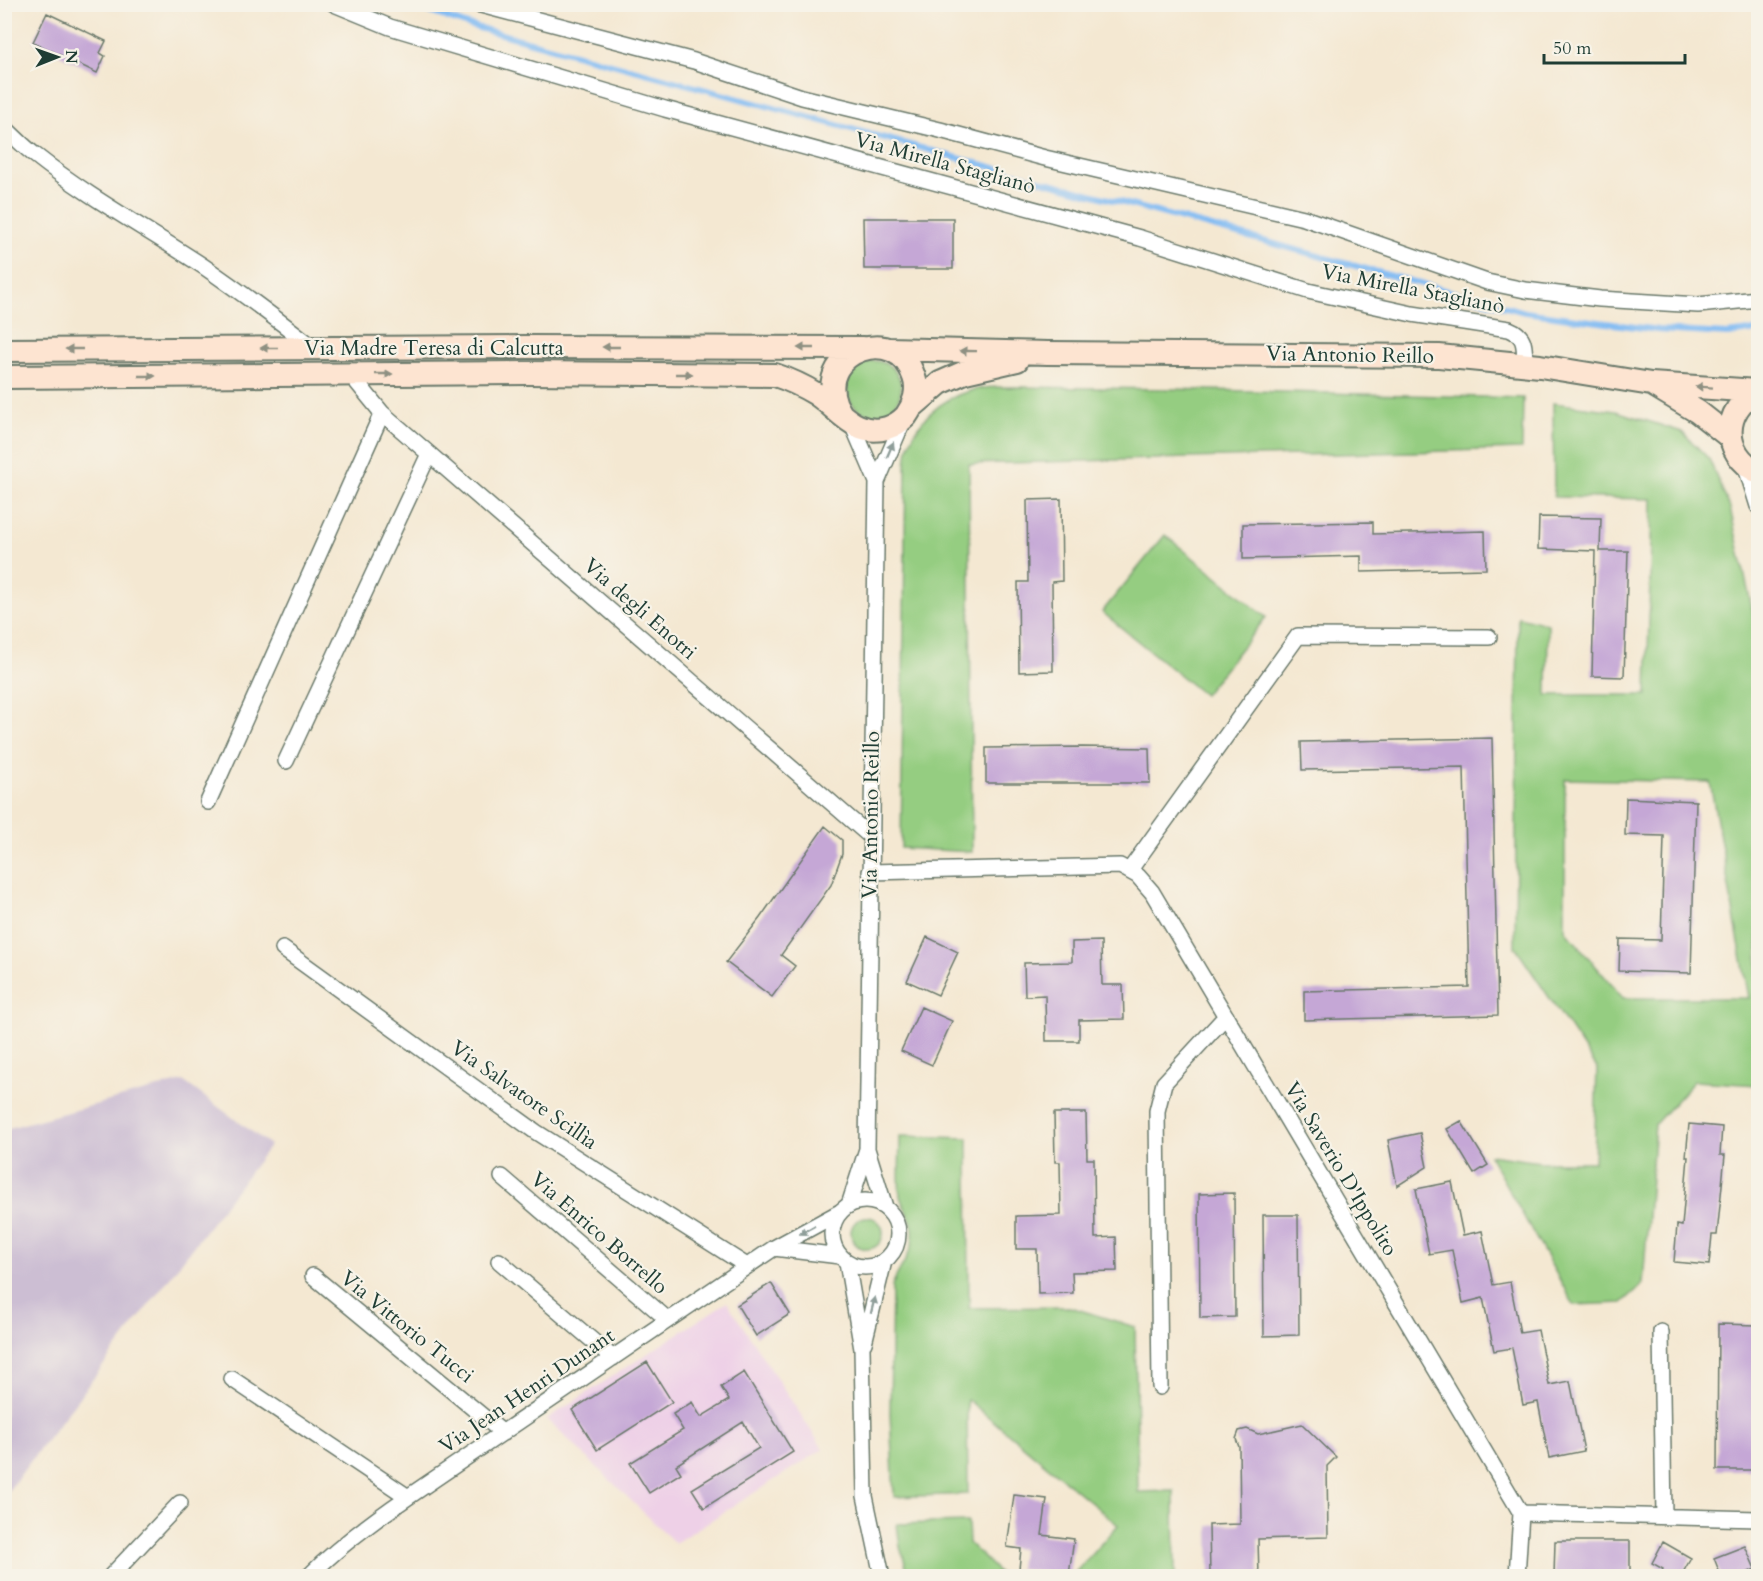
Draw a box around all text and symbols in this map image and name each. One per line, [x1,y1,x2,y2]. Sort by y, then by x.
north arrow [27,27,87,87]
scale bar [1544,27,1685,65]
text: 50 m [1553,36,1592,61]
text: N [60,50,82,64]
street label: Via Mirella Staglianò [851,125,1039,201]
street label: Via Mirella Staglianò [1319,257,1507,321]
street label: Via Madre Teresa di Calcutta [304,334,564,363]
street label: Via Antonio Reillo [1266,339,1434,371]
one-way arrow [602,342,621,352]
one-way arrow [260,343,279,353]
one-way arrow [797,343,816,353]
one-way arrow [65,345,84,354]
one-way arrow [959,346,978,355]
one-way arrow [374,369,393,379]
one-way arrow [674,369,693,379]
one-way arrow [137,371,156,381]
one-way arrow [1695,383,1714,392]
one-way arrow [885,441,895,459]
street label: Via degli Enotri [577,552,703,667]
street label: Via Antonio Reillo [855,731,887,899]
street label: Via Salvatore Scillìa [445,1033,603,1157]
street label: Via Saverio D'Ippolito [1278,1077,1404,1261]
street label: Via Enrico Borrello [524,1165,674,1301]
one-way arrow [798,1225,815,1235]
street label: Via Vittorio Tucci [334,1264,480,1390]
one-way arrow [869,1296,879,1314]
street label: Via Jean Henri Dunant [434,1321,621,1461]

